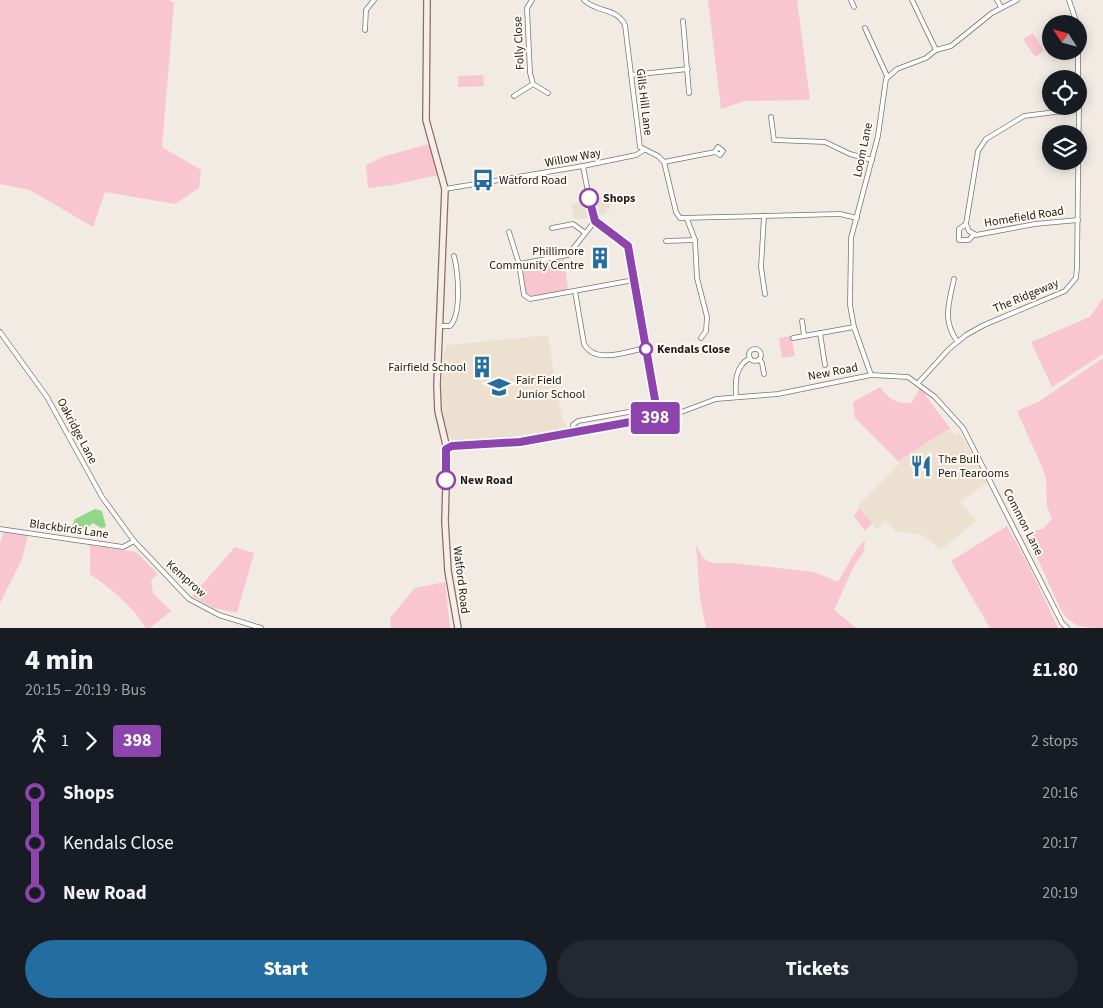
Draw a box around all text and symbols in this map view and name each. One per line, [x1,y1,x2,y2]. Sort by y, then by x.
north arrow [1042,15,1088,60]
map controls [1042,15,1087,170]
street label: Folly Close [509,16,529,70]
street label: Gills Hill Lane [631,67,657,137]
button: locate [1042,70,1087,115]
street label: Loom Lane [849,121,877,179]
button: layers [1042,125,1087,170]
street label: Willow Way [543,144,603,172]
bus stop icon: Watford Road [470,167,496,193]
place label: Watford Road [499,172,567,189]
marker: Shops [579,188,599,208]
place label: Shops [603,190,635,207]
street label: Homefield Road [983,202,1065,232]
place label: Phillimore Community Centre [489,243,584,274]
building icon: Phillimore Community Centre [587,245,613,271]
street label: The Ridgeway [991,274,1062,317]
place label: Kendals Close [657,341,730,358]
marker: Kendals Close [639,342,653,356]
building icon: Fairfield School [469,354,495,380]
place label: Fairfield School [388,359,466,376]
street label: New Road [807,359,859,385]
place label: Fair Field Junior School [516,372,585,403]
school or university icon: Fair Field Junior School [486,374,512,400]
street label: Oakridge Lane [53,395,102,467]
line badge: 398 [626,402,684,434]
text: 398 [641,405,669,430]
place label: The Bull Pen Tearooms [938,451,1009,482]
restaurant icon: The Bull Pen Tearooms [908,453,934,479]
marker: New Road [436,470,456,490]
place label: New Road [460,472,513,489]
street label: Common Lane [999,486,1047,558]
street label: Blackbirds Lane [28,515,110,543]
street label: Watford Road [448,545,474,615]
street label: Kemprow [162,556,210,602]
text: 4 min [25,640,94,680]
text: £1.80 [1032,657,1078,684]
text: 20:15 – 20:19 · Bus [25,679,146,701]
icon: walk [25,727,53,755]
icon: forward [77,727,105,755]
text: 398 [123,728,151,753]
text: 1 [61,730,69,752]
text: 2 stops [1031,730,1078,752]
text: Shops [63,780,114,807]
text: 20:16 [1042,782,1078,804]
text: Kendals Close [63,830,174,857]
text: 20:17 [1042,832,1078,854]
text: New Road [63,880,147,907]
text: 20:19 [1042,882,1078,904]
button: Start [25,940,547,998]
button: Tickets [557,940,1078,998]

